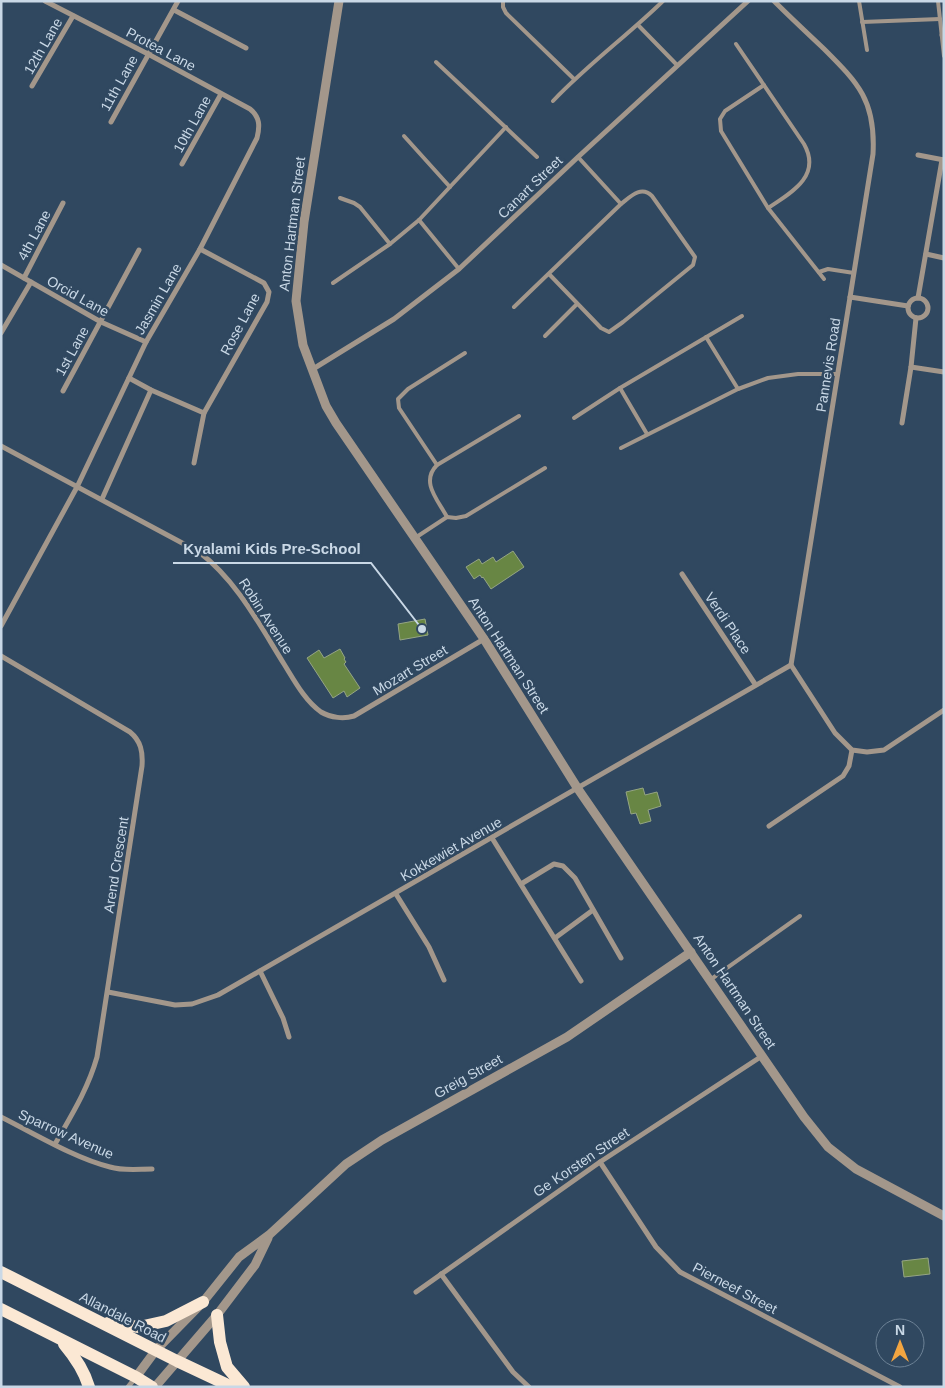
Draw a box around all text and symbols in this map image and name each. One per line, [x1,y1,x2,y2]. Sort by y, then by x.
street label: 12th Lane [20,15,66,77]
street label: Protea Lane [124,24,199,74]
street label: 11th Lane [97,52,141,114]
street label: 10th Lane [170,93,214,155]
street label: Canart Street [494,152,566,222]
street label: Anton Hartman Street [276,156,308,292]
street label: 4th Lane [14,207,54,263]
street label: Jasmin Lane [131,260,185,337]
street label: Orcid Lane [44,272,112,320]
street label: Rose Lane [217,290,263,358]
street label: Pannevis Road [813,317,843,413]
street label: 1st Lane [52,323,92,378]
callout: Kyalami Kids Pre-School [173,533,371,563]
text: Kyalami Kids Pre-School [183,540,361,557]
street label: Robin Avenue [236,575,296,657]
street label: Verdi Place [702,589,755,657]
street label: Anton Hartman Street [465,594,553,716]
street label: Mozart Street [370,641,450,698]
street label: Kokkewiet Avenue [398,813,505,884]
street label: Arend Crescent [100,816,132,914]
street label: Anton Hartman Street [691,930,780,1052]
street label: Greig Street [431,1051,505,1101]
street label: Sparrow Avenue [16,1106,116,1162]
street label: Ge Korsten Street [530,1124,632,1200]
street label: Pierneef Street [690,1259,780,1317]
street label: Allandale Road [77,1288,169,1346]
north arrow [875,1318,925,1368]
text: N [895,1322,905,1338]

